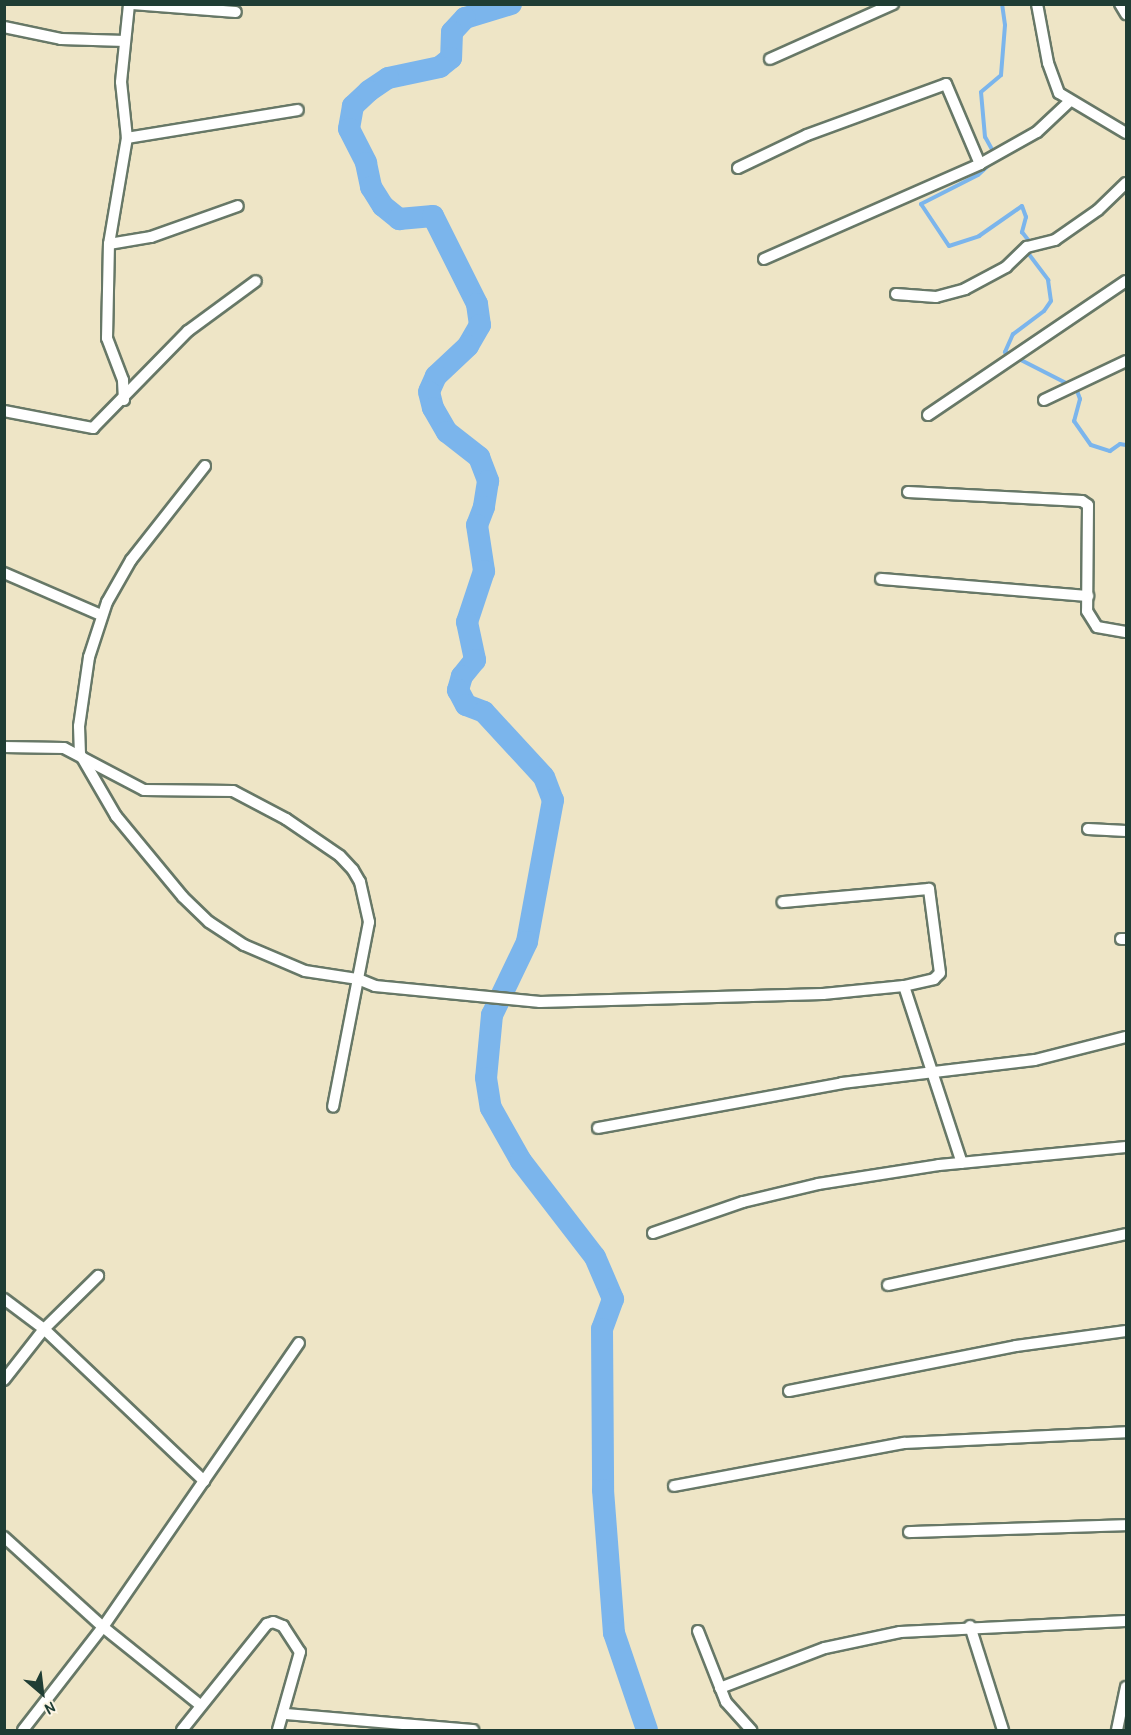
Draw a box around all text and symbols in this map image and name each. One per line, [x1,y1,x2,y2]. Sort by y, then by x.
north arrow [12,1663,72,1723]
text: N [42,1697,59,1721]

